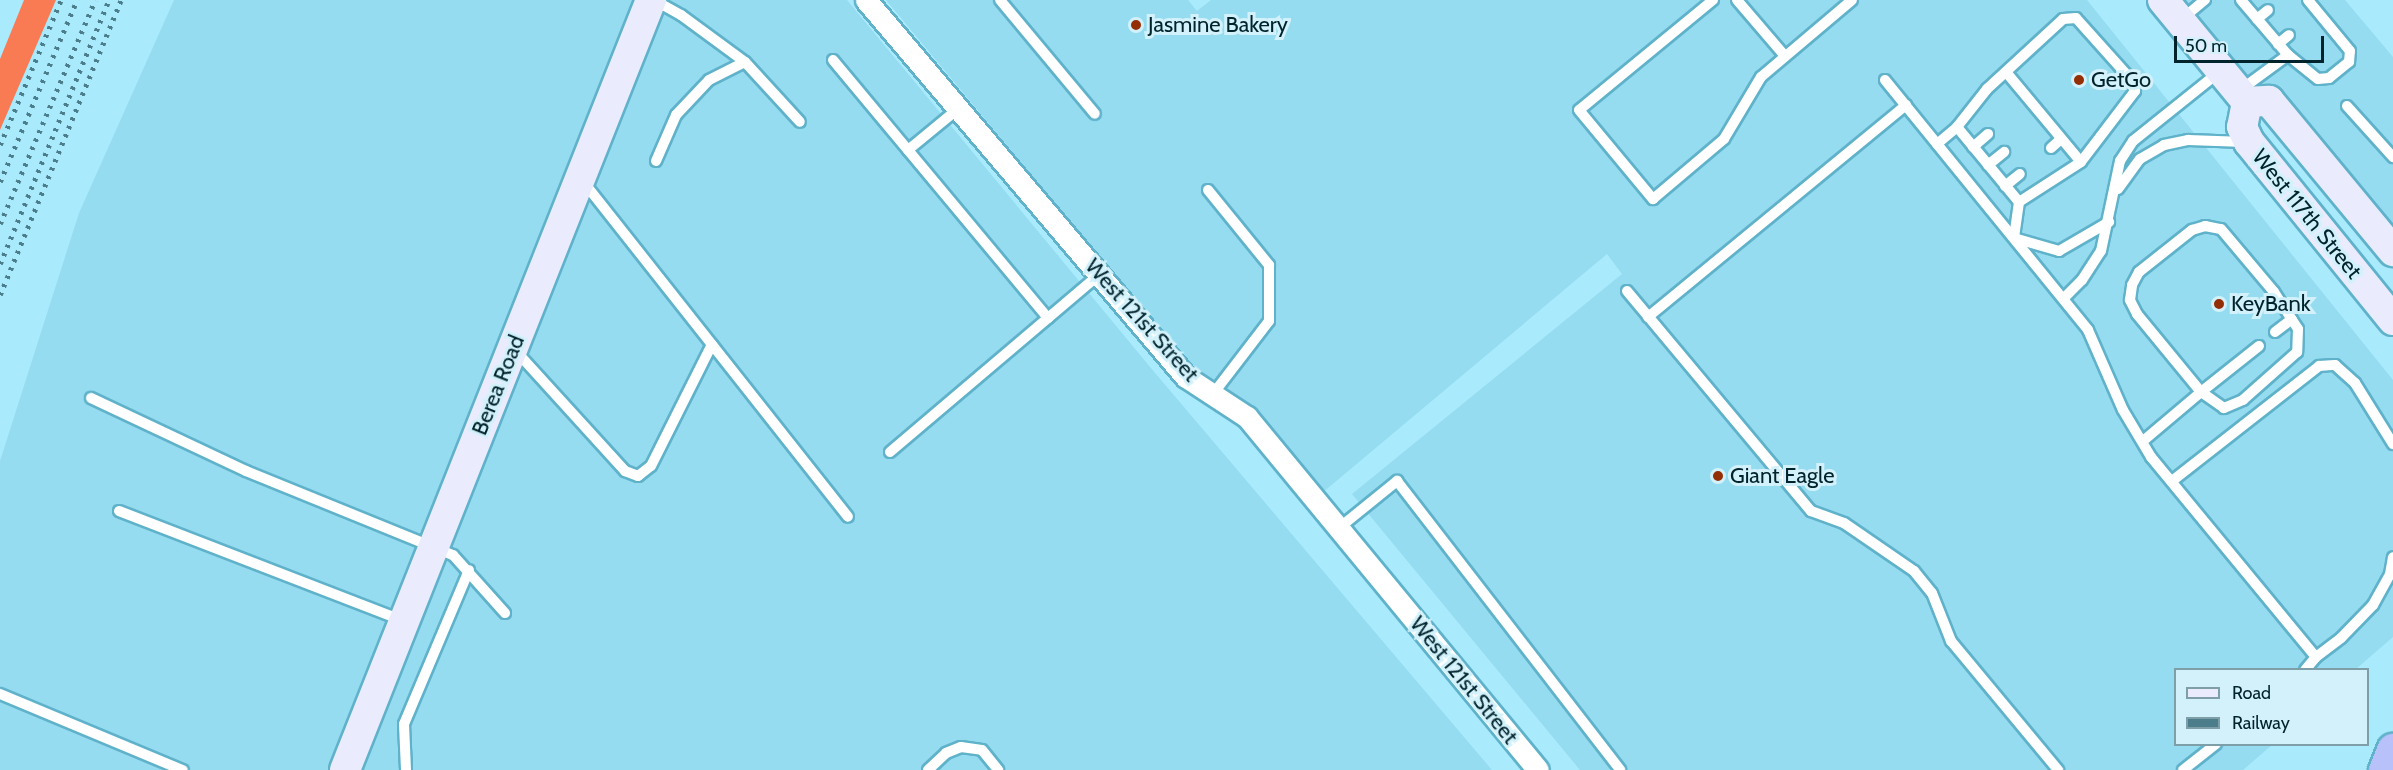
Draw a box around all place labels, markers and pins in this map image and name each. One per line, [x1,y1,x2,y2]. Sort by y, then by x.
place label: Jasmine Bakery [1148,12,1288,38]
marker: Jasmine Bakery [1129,18,1143,32]
place label: GetGo [2091,67,2151,93]
marker: GetGo [2072,73,2086,87]
place label: KeyBank [2231,291,2311,317]
marker: KeyBank [2212,297,2226,311]
place label: Giant Eagle [1730,463,1834,489]
marker: Giant Eagle [1711,469,1725,483]

